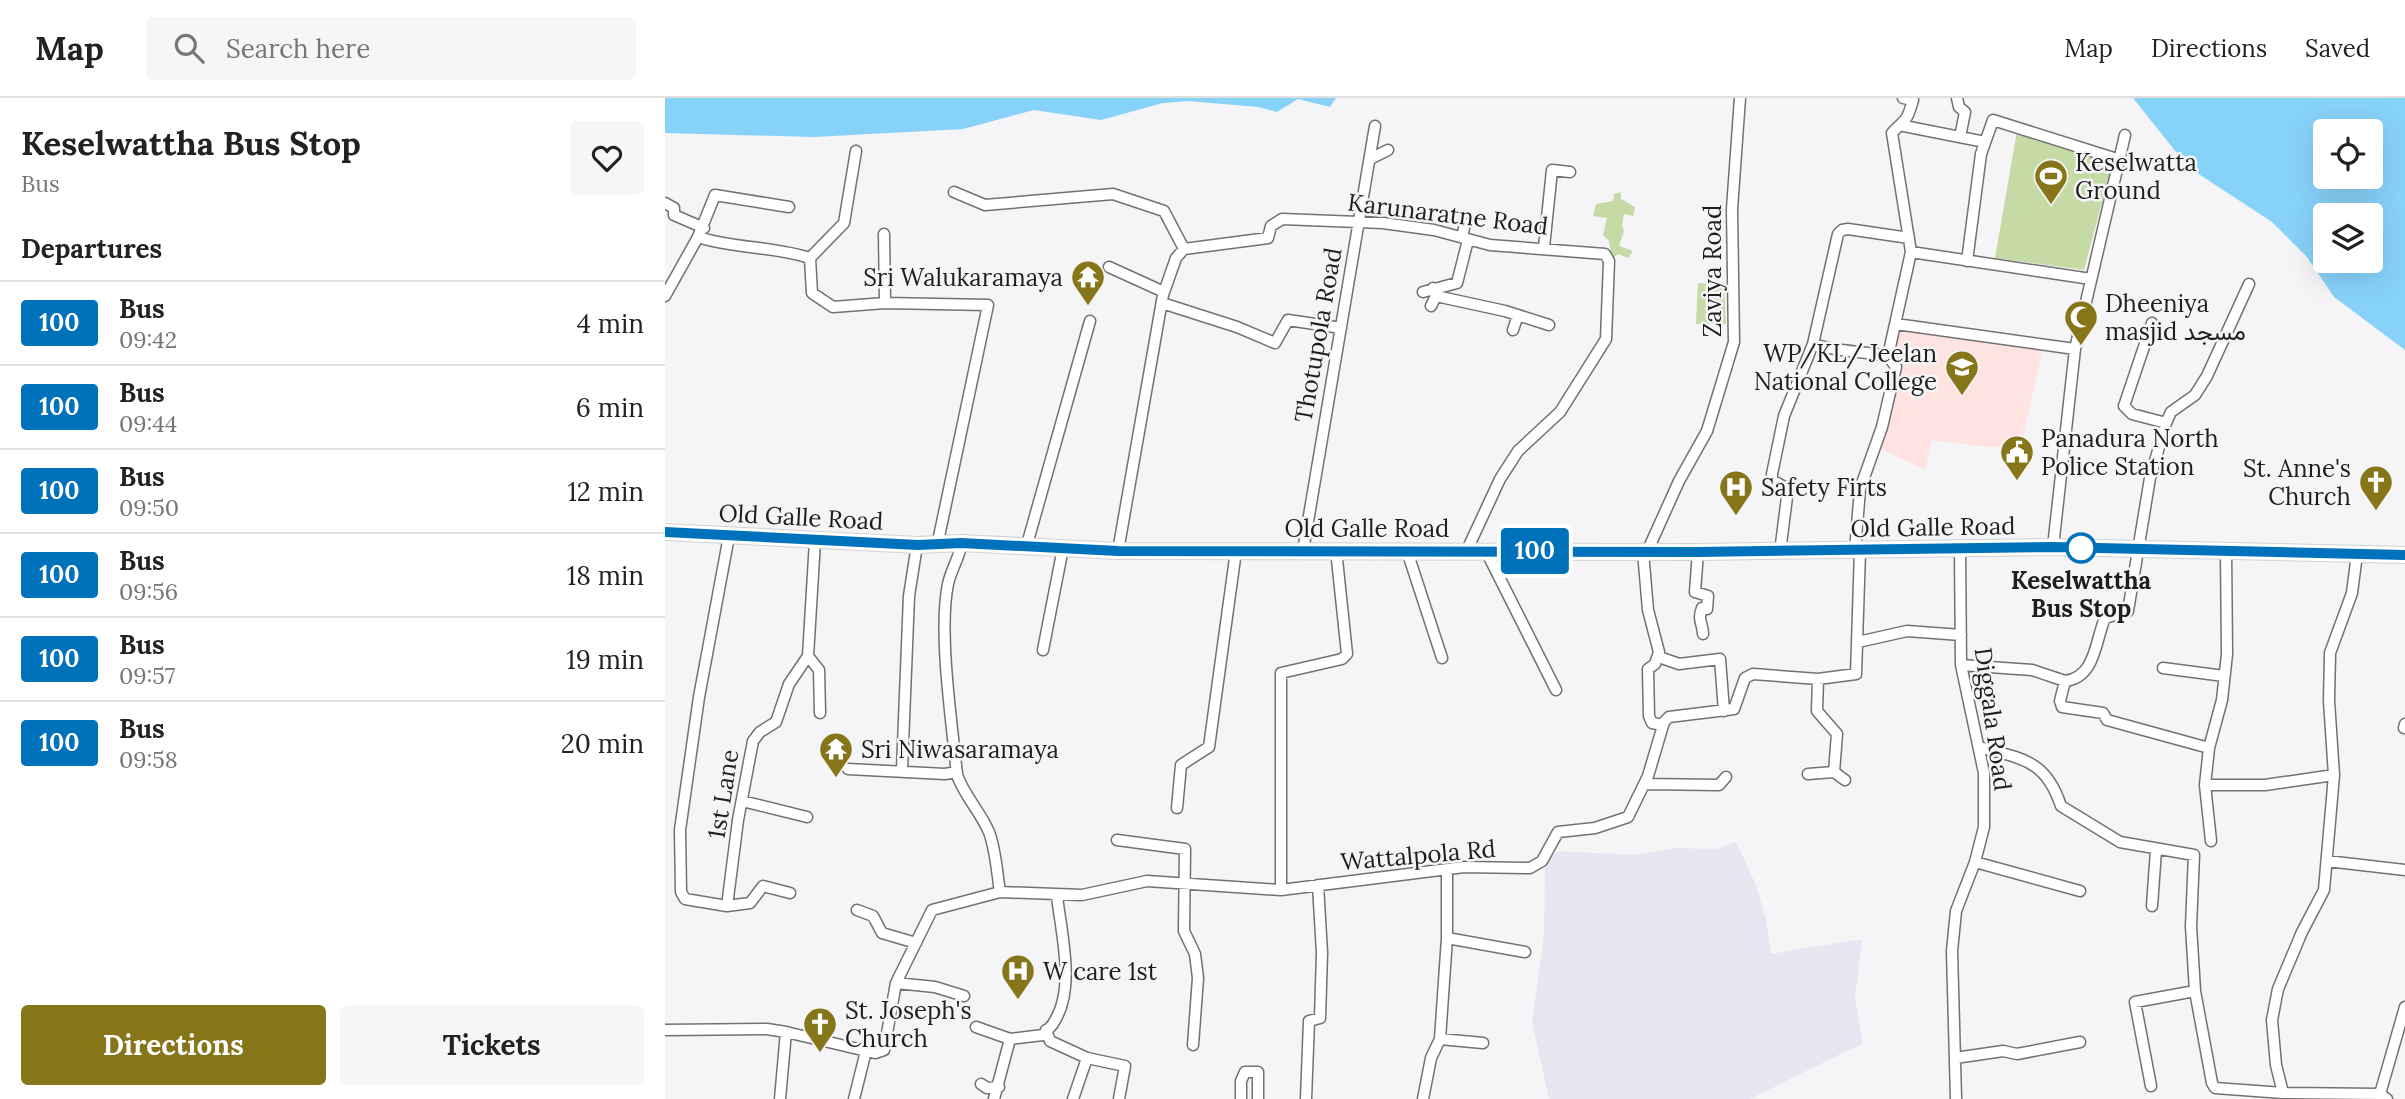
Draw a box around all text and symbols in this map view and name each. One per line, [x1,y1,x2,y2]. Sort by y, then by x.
search box [146,17,636,80]
text: Map [35,27,104,69]
icon: search [170,29,208,67]
text: Search here [226,32,370,65]
text: Map [2064,33,2113,64]
text: Directions [2151,33,2267,64]
text: Saved [2305,33,2370,64]
map controls [2313,119,2383,273]
button: locate [2313,119,2383,189]
button: heart [570,121,644,195]
text: Keselwattha Bus Stop [21,122,361,164]
place label: Keselwatta Ground [2075,147,2197,206]
sports icon: Keselwatta Ground [2032,157,2070,206]
text: Bus [21,169,60,198]
street label: Karunaratne Road [1346,186,1550,242]
button: layers [2313,203,2383,273]
street label: Zaviya Road [1697,205,1728,337]
text: Departures [21,232,162,265]
street label: Thotupola Road [1287,245,1349,425]
temple icon: Sri Walukaramaya [1069,258,1107,307]
place label: Sri Walukaramaya [863,262,1063,293]
place label: Dheeniya masjid مسجد [2105,288,2246,347]
text: Bus [119,292,165,325]
mosque icon: Dheeniya masjid مسجد [2062,298,2100,347]
text: 100 [39,307,80,338]
text: 4 min [577,307,644,340]
text: 09:42 [119,325,177,354]
place label: WP/KL/ Jeelan National College [1754,338,1937,397]
school or university icon: WP/KL/ Jeelan National College [1943,348,1981,397]
text: Bus [119,376,165,409]
text: 100 [39,391,80,422]
text: 6 min [576,391,644,424]
text: 09:44 [119,409,177,438]
place label: Panadura North Police Station [2041,423,2219,482]
public building icon: Panadura North Police Station [1998,433,2036,482]
place label: St. Anne's Church [2243,453,2351,512]
text: Bus [119,460,165,493]
church icon: St. Anne's Church [2357,463,2395,512]
hospital icon: Safety Firts [1717,468,1755,517]
place label: Safety Firts [1761,472,1887,503]
text: 100 [39,475,80,506]
text: 12 min [567,475,644,508]
text: 09:50 [119,493,179,522]
street label: Old Galle Road [718,497,884,537]
street label: Old Galle Road [1850,510,2016,544]
street label: Old Galle Road [1285,513,1449,544]
line badge: 100 [1495,528,1575,574]
marker: Keselwattha Bus Stop [2066,533,2096,563]
text: 100 [1515,535,1555,566]
text: Bus [119,544,165,577]
text: 100 [39,559,80,590]
text: 18 min [567,559,644,592]
place label: Keselwattha Bus Stop [2011,565,2152,624]
text: 09:56 [119,577,178,606]
text: Bus [119,628,165,661]
text: 100 [39,643,80,674]
text: 19 min [566,643,644,676]
street label: Diggala Road [1968,645,2018,793]
text: 09:57 [119,661,175,690]
text: Bus [119,712,165,745]
text: 100 [39,727,80,758]
text: 20 min [561,727,644,760]
temple icon: Sri Niwasaramaya [817,730,855,779]
place label: Sri Niwasaramaya [861,734,1059,765]
text: 09:58 [119,745,178,774]
street label: 1st Lane [701,747,745,841]
street label: Wattalpola Rd [1339,833,1497,877]
hospital icon: W care 1st [999,952,1037,1001]
place label: W care 1st [1043,956,1158,987]
place label: St. Joseph's Church [845,995,972,1054]
button: Directions [21,1005,326,1085]
button: Tickets [340,1005,644,1085]
church icon: St. Joseph's Church [801,1005,839,1054]

